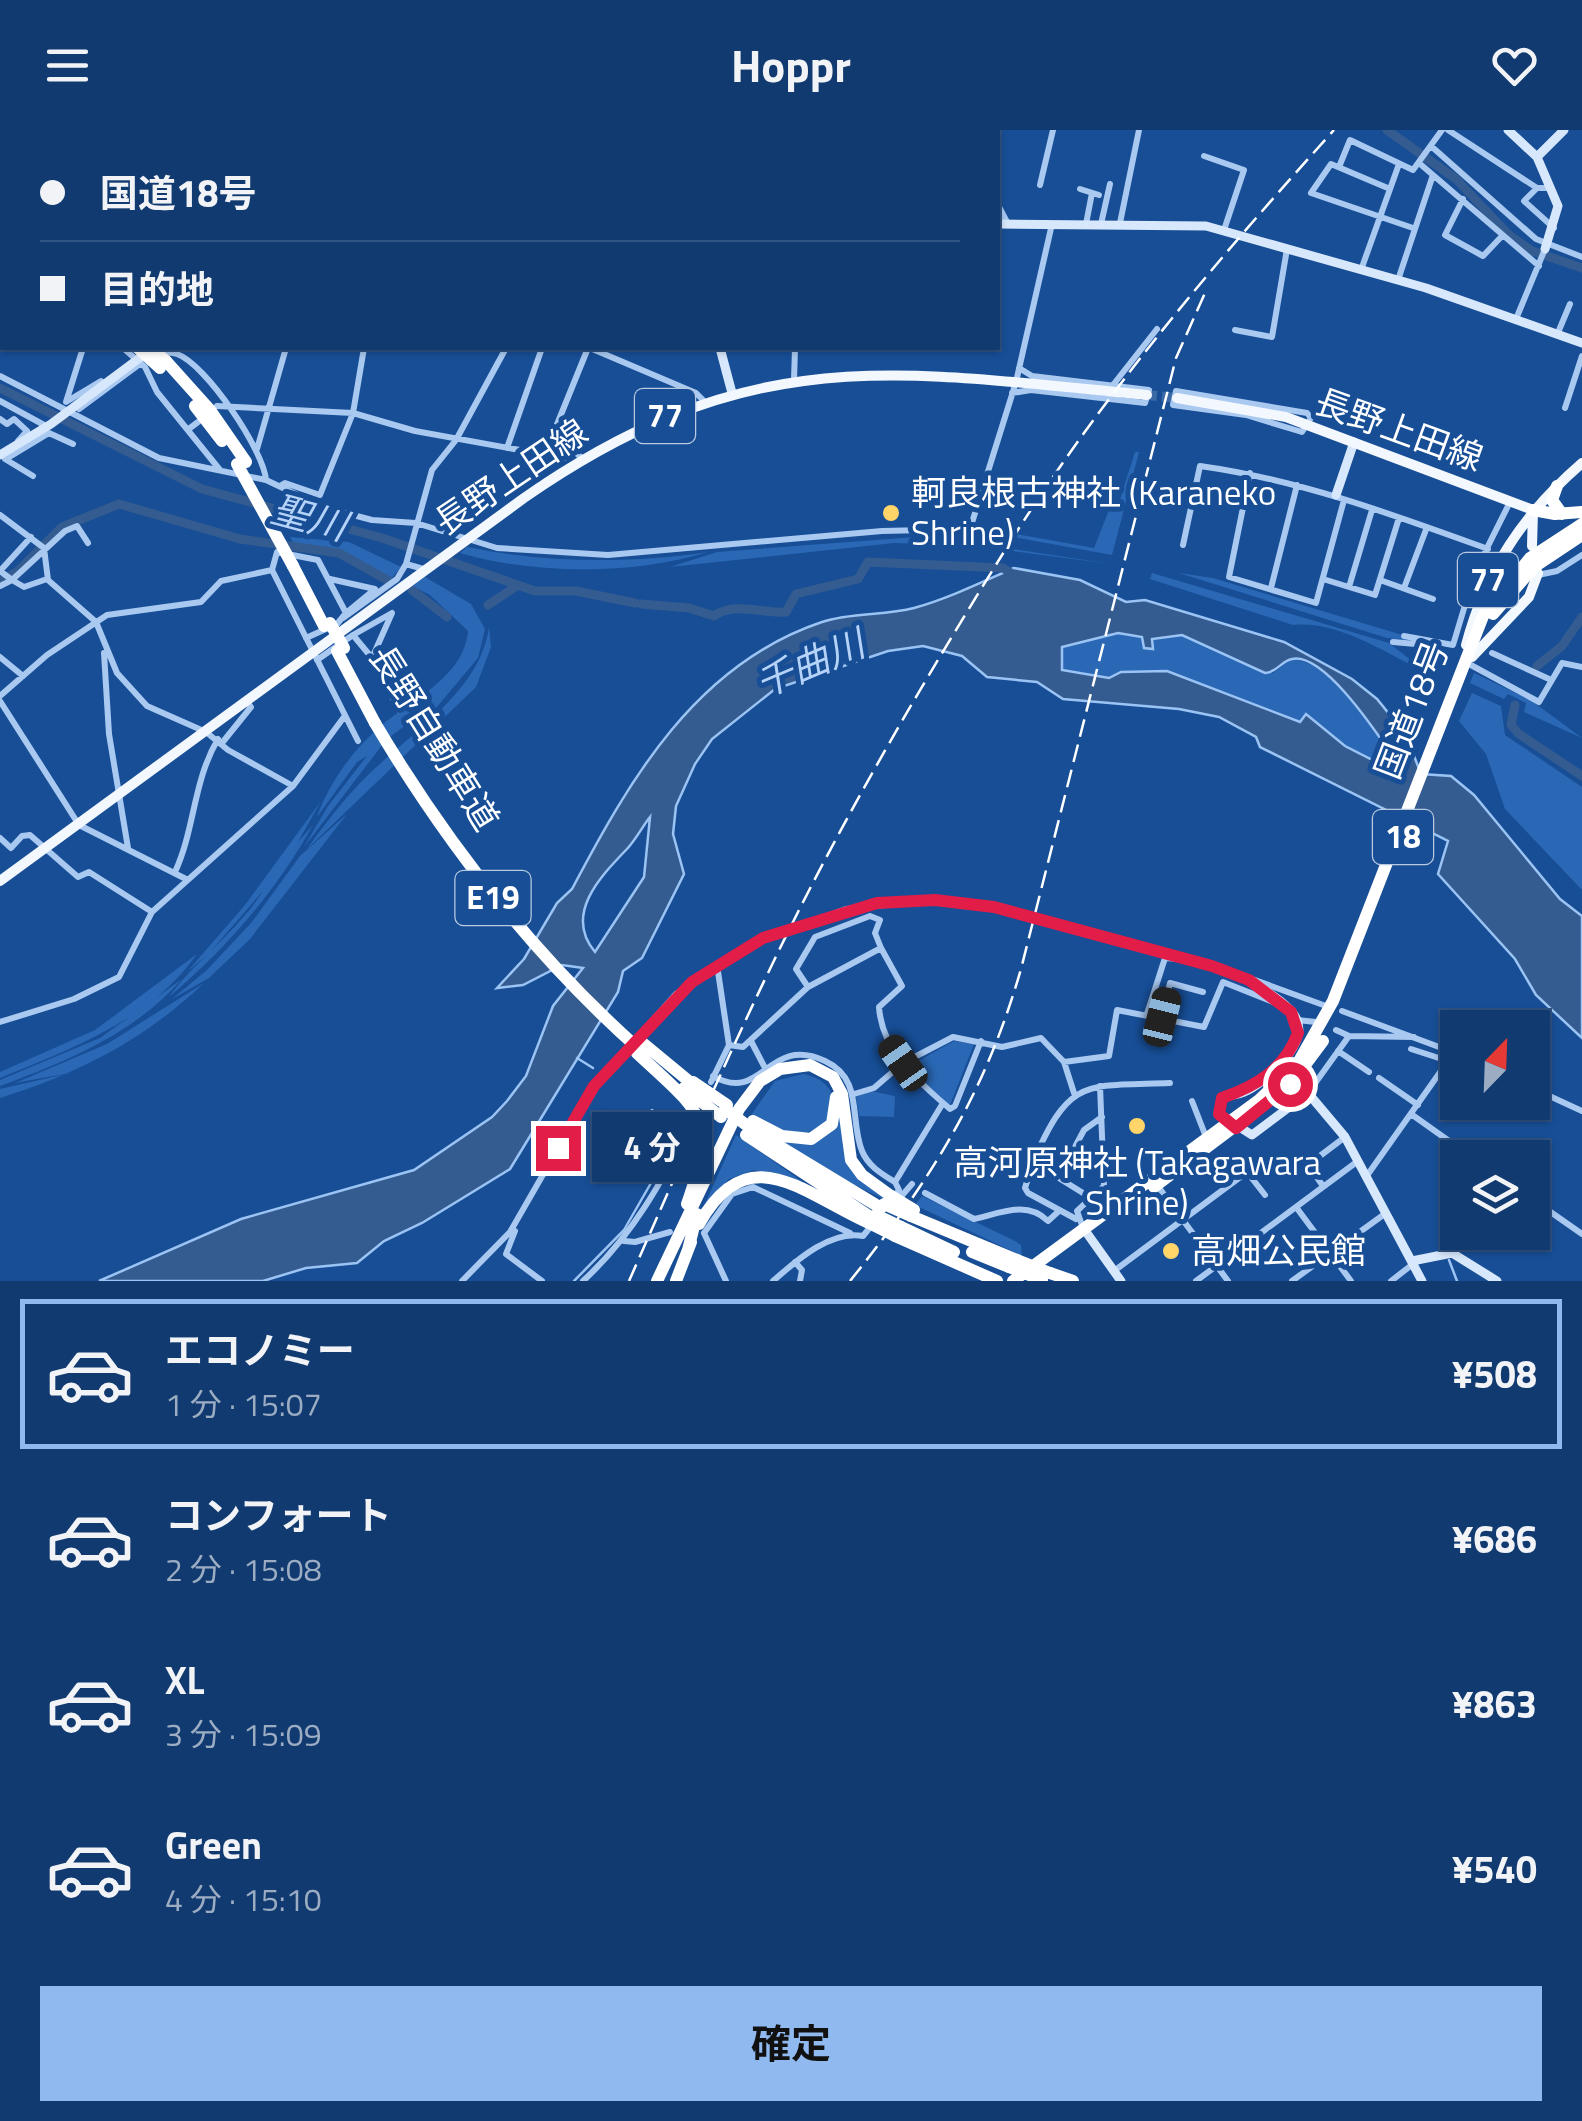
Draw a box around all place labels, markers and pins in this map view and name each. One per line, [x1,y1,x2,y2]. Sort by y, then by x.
place label: 軻良根古神社 (Karaneko Shrine) [911,465,1276,559]
marker: 軻良根古神社 (Karaneko Shrine) [880,502,902,524]
marker: 高河原神社 (Takagawara Shrine) [1126,1115,1148,1137]
place label: 高河原神社 (Takagawara Shrine) [953,1135,1321,1229]
place label: 高畑公民館 [1191,1223,1366,1277]
marker: 高畑公民館 [1160,1240,1182,1262]

